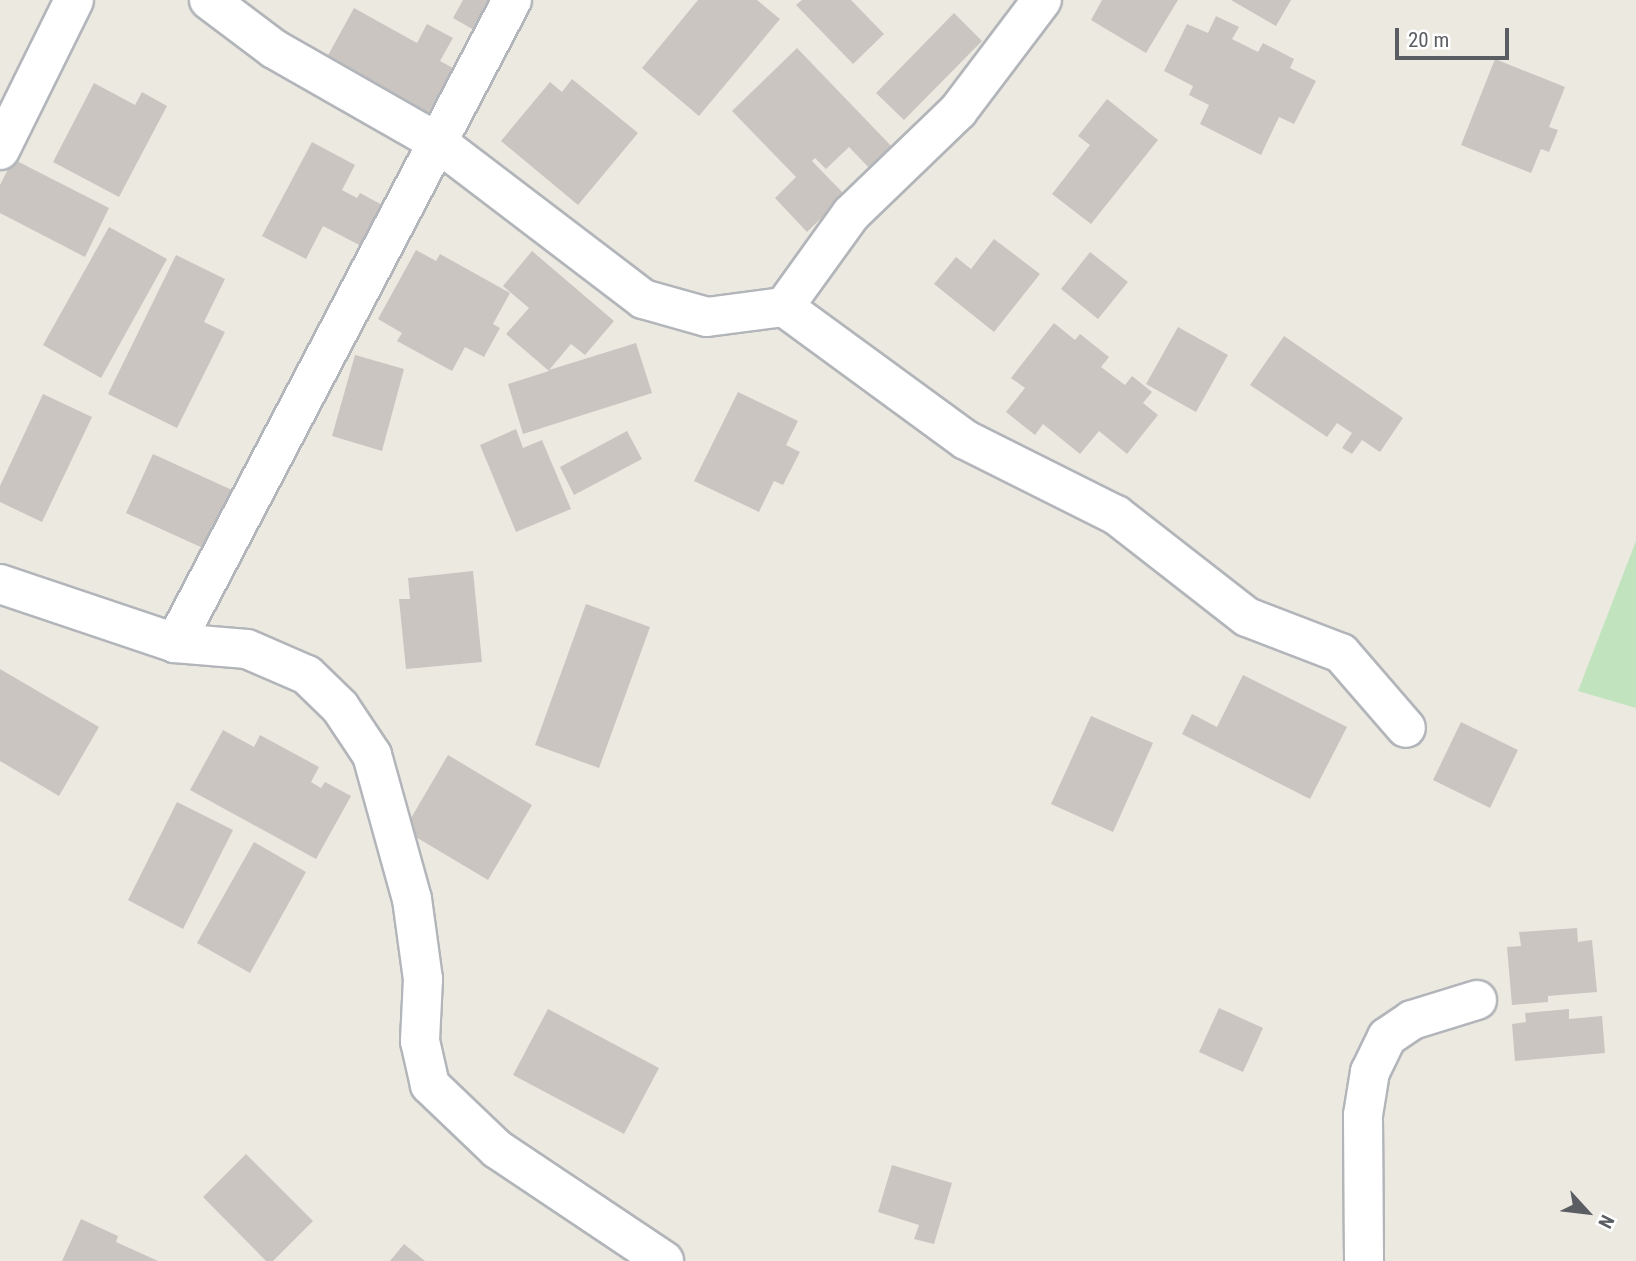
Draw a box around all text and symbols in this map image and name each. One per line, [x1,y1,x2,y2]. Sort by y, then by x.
scale bar [1398,14,1512,58]
text: 20 m [1408,28,1449,52]
north arrow [1552,1177,1622,1247]
text: N [1593,1211,1619,1232]

